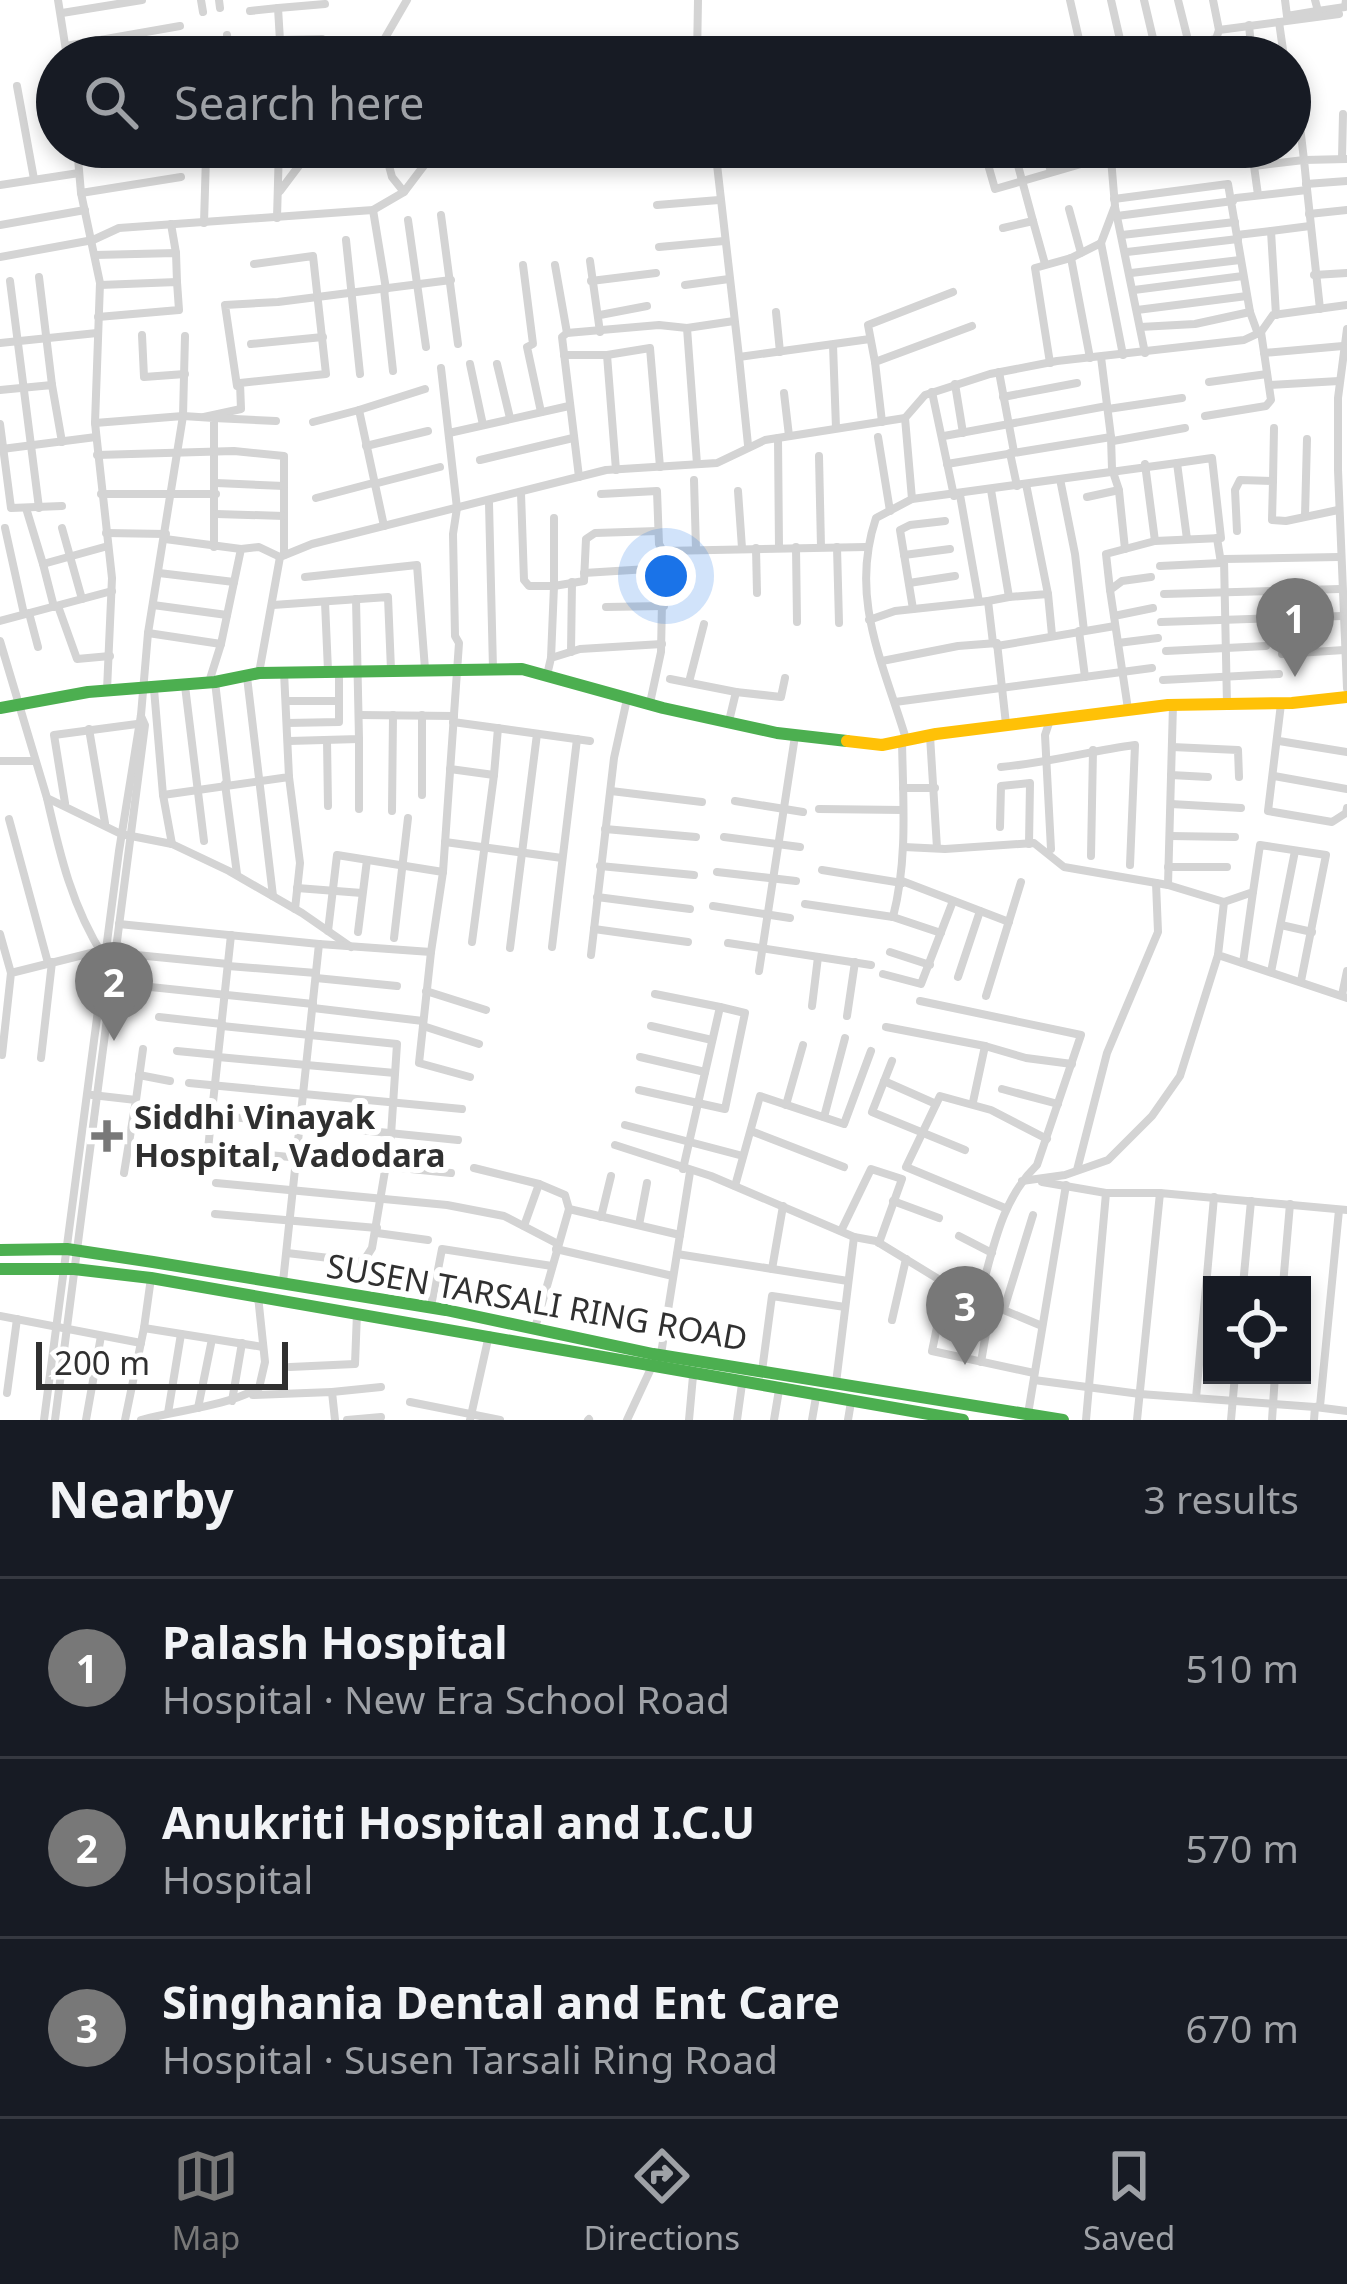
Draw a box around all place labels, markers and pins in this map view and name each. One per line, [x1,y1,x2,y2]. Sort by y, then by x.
pin: 1 [1256,578,1334,677]
pin: 2 [75,942,153,1041]
place label: Siddhi Vinayak Hospital, Vadodara [134,1094,446,1177]
marker: Siddhi Vinayak Hospital, Vadodara [91,1120,123,1152]
pin: 3 [926,1266,1004,1365]

